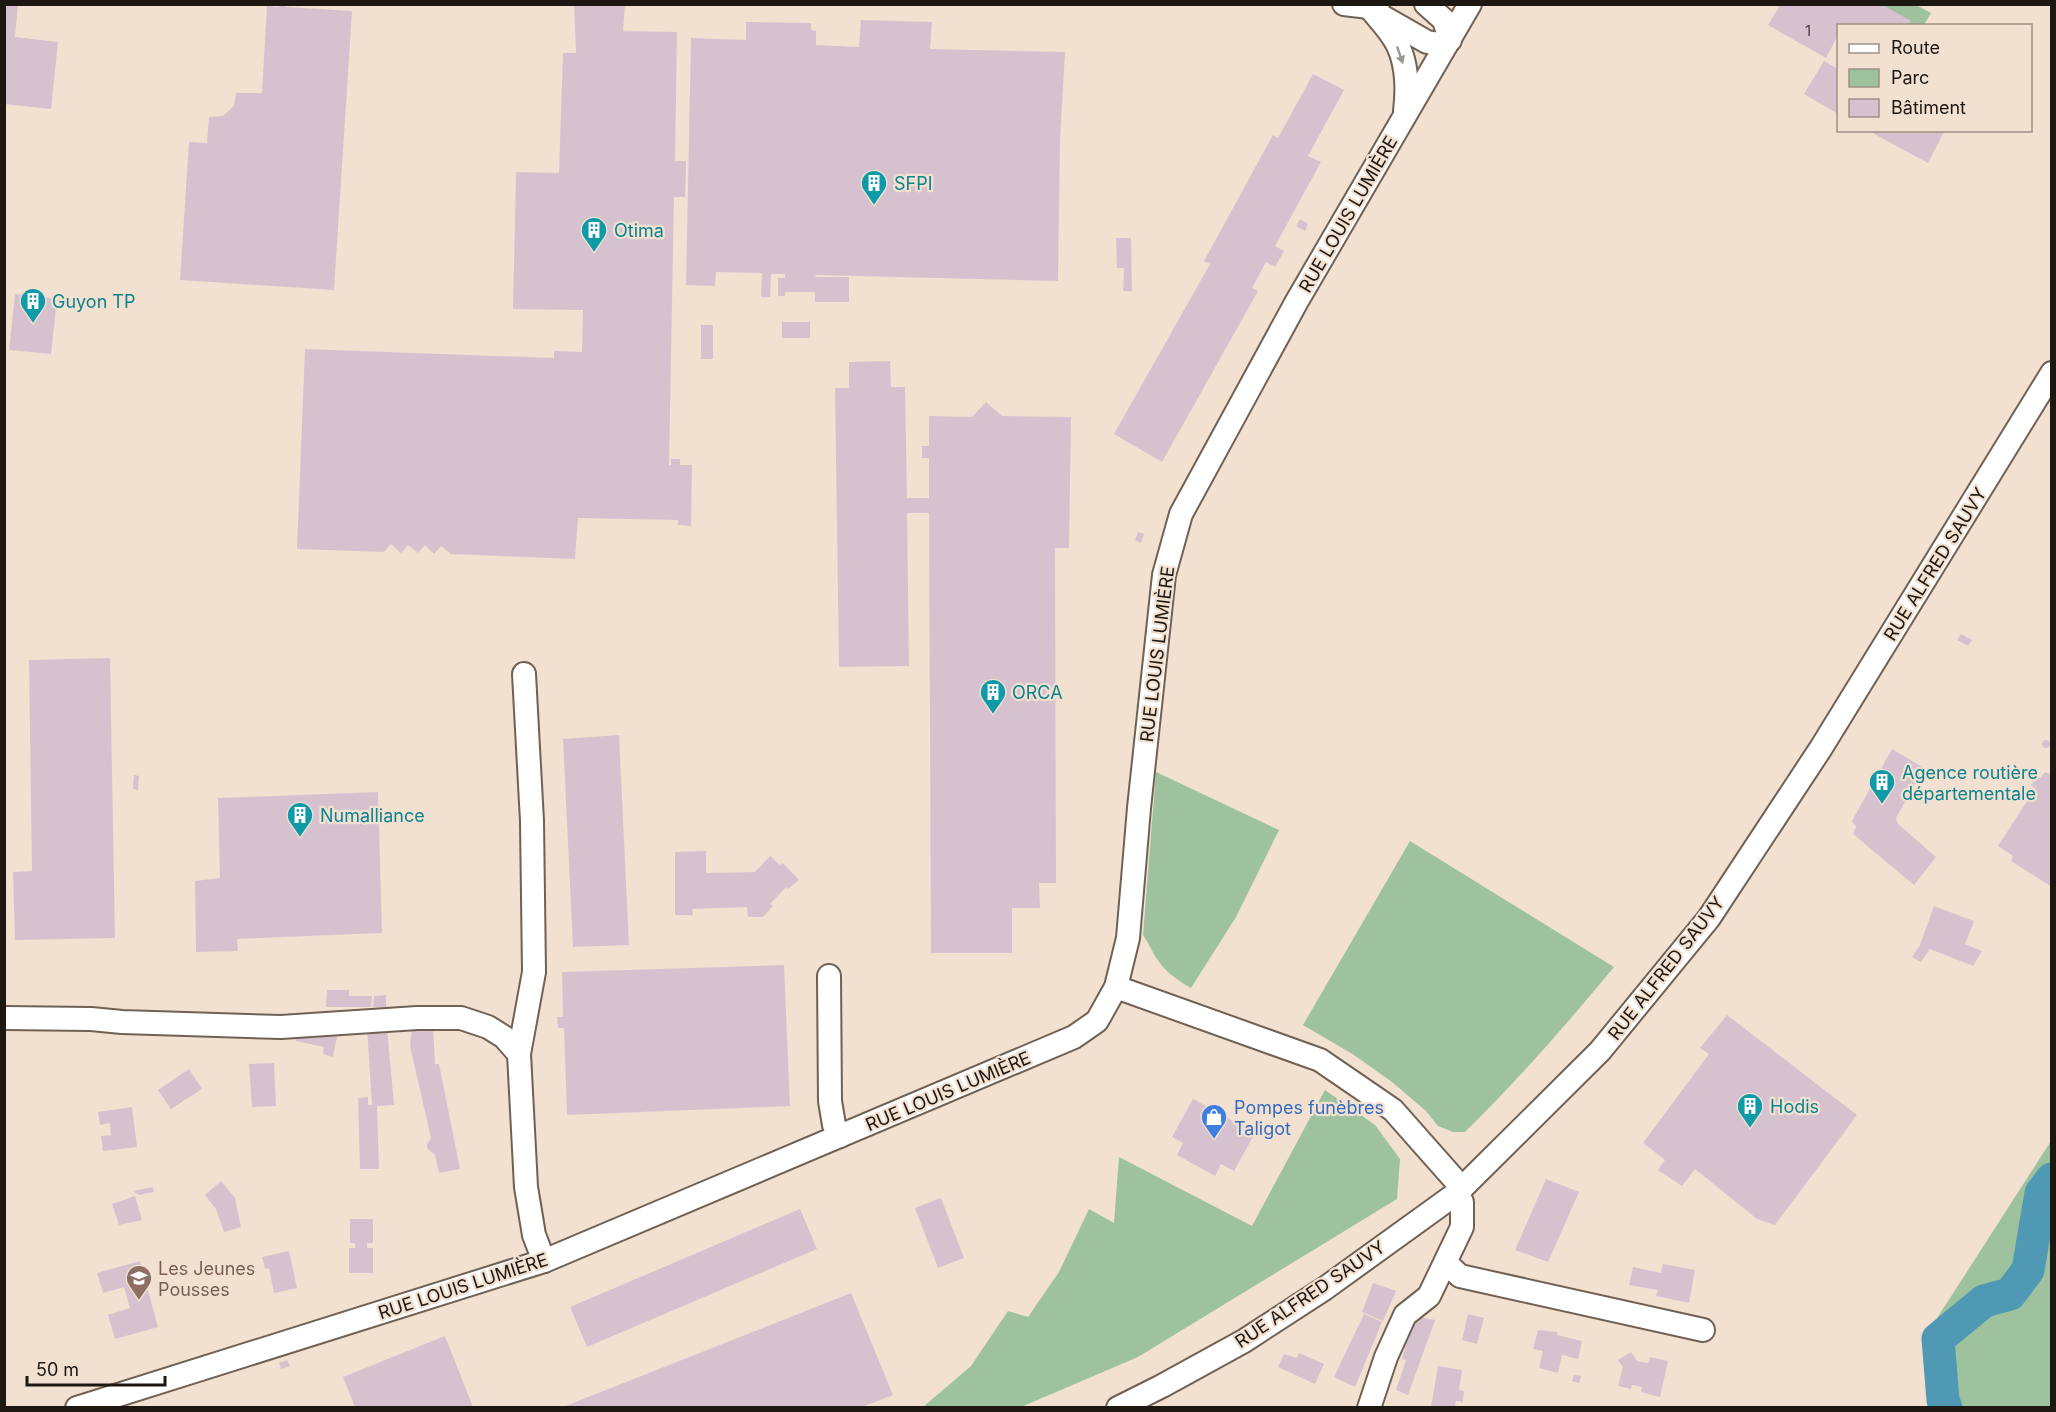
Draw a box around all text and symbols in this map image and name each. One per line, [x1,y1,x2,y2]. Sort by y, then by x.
house number: 1 [1805,21,1811,40]
legend [1837,24,2032,132]
text: Route [1891,37,1940,58]
one-way arrow [1396,46,1406,64]
text: Parc [1891,67,1929,88]
text: Bâtiment [1891,97,1966,118]
street label: RUE LOUIS LUMIÈRE [1294,132,1401,296]
building icon: SFPI [859,168,889,206]
place label: SFPI [894,173,933,194]
building icon: Otima [579,215,609,253]
place label: Otima [614,220,664,241]
building icon: Guyon TP [18,286,48,324]
place label: Guyon TP [52,291,135,312]
street label: RUE ALFRED SAUVY [1879,484,1991,644]
street label: RUE LOUIS LUMIÈRE [1135,565,1178,743]
building icon: ORCA [978,677,1008,715]
place label: ORCA [1012,682,1063,703]
place label: Agence routière départementale [1902,762,2038,804]
building icon: Agence routière départementale [1867,767,1897,805]
building icon: Numalliance [285,800,315,838]
place label: Numalliance [320,805,425,826]
street label: RUE ALFRED SAUVY [1603,892,1729,1044]
street label: RUE LOUIS LUMIÈRE [862,1046,1034,1135]
building icon: Hodis [1735,1091,1765,1129]
place label: Hodis [1770,1096,1819,1117]
place label: Pompes funèbres Taligot [1234,1097,1384,1139]
shop icon: Pompes funèbres Taligot [1199,1102,1229,1140]
street label: RUE ALFRED SAUVY [1231,1236,1389,1352]
street label: RUE LOUIS LUMIÈRE [375,1248,550,1323]
place label: Les Jeunes Pousses [158,1258,255,1300]
school or university icon: Les Jeunes Pousses [124,1263,154,1301]
scale bar [27,1349,165,1387]
text: 50 m [36,1359,79,1380]

